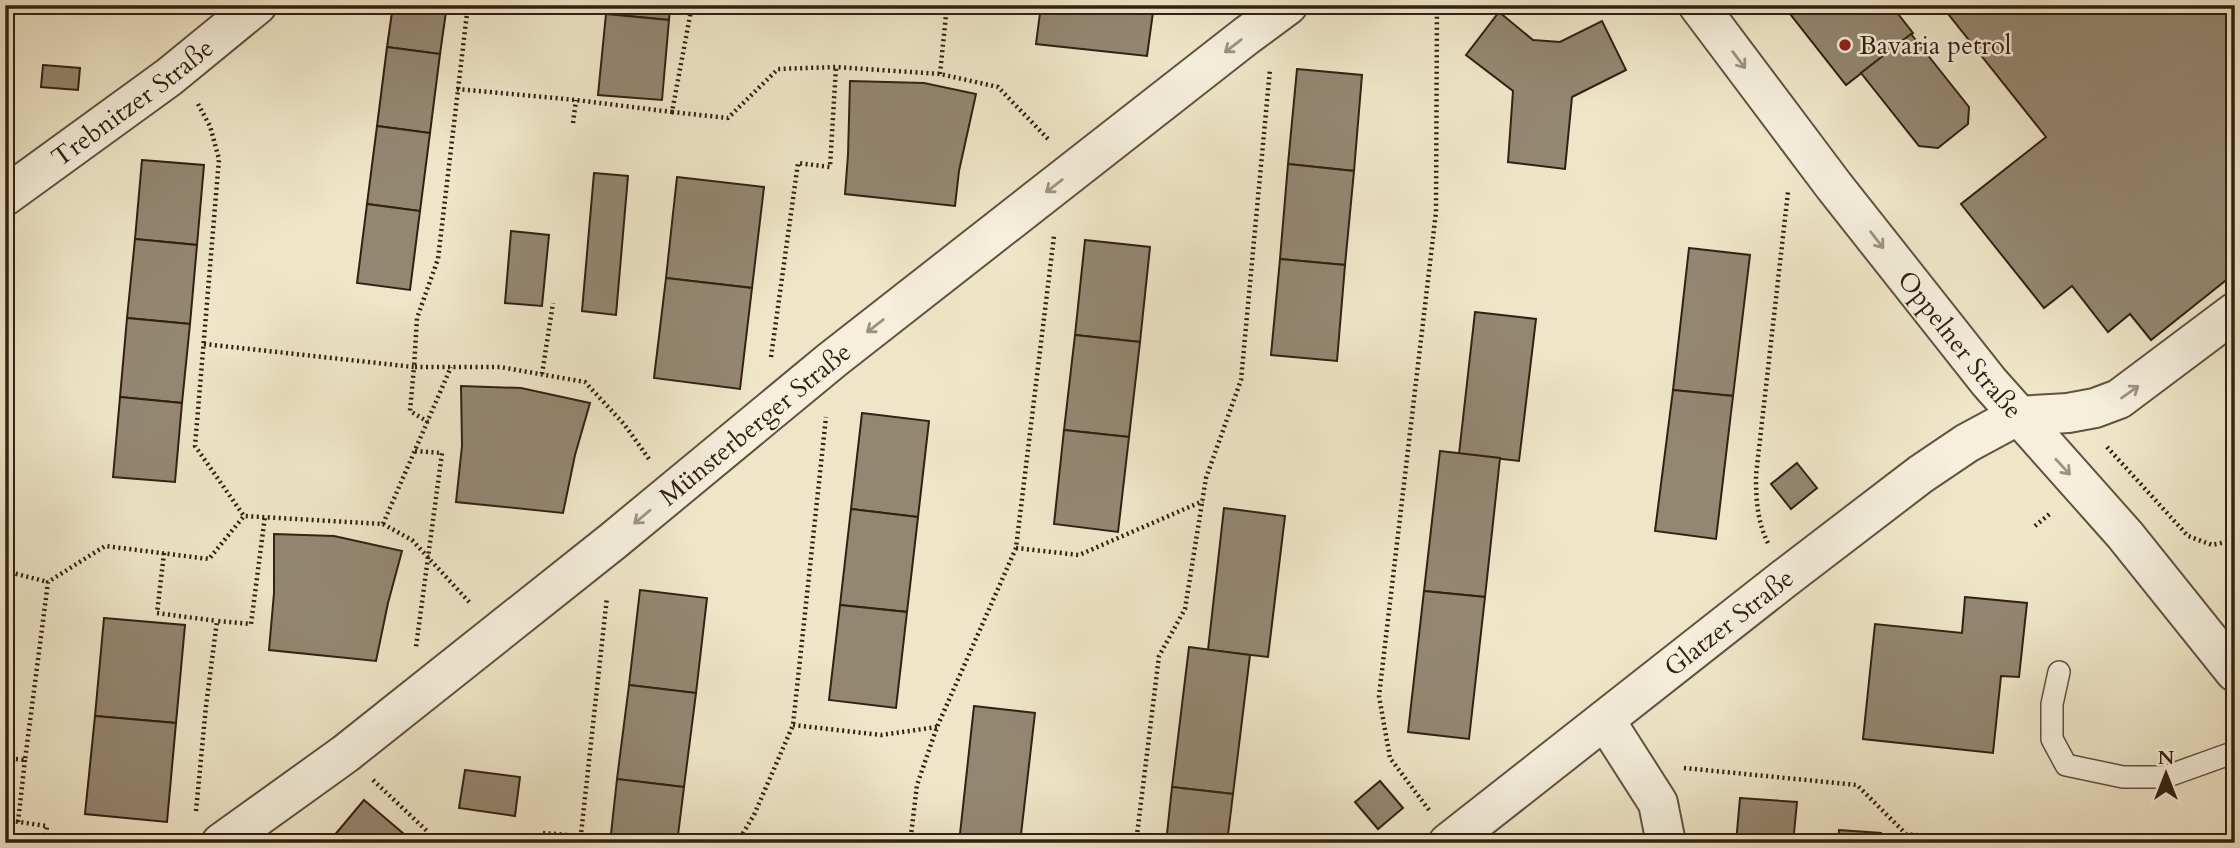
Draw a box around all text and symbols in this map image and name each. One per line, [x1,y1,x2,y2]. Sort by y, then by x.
place label: Bavaria petrol [1859,28,2012,63]
street label: Trebnitzer Straße [44,31,221,175]
marker: Bavaria petrol [1837,37,1853,53]
one-way arrow [1224,38,1243,53]
one-way arrow [1731,50,1746,69]
one-way arrow [1045,178,1064,193]
one-way arrow [1869,231,1885,249]
street label: Oppelner Straße [1889,263,2030,426]
one-way arrow [866,319,885,334]
street label: Münsterberger Straße [652,335,858,514]
one-way arrow [2120,385,2139,399]
one-way arrow [2055,458,2071,476]
one-way arrow [633,509,651,524]
street label: Glatzer Straße [1657,561,1801,685]
north arrow [2132,740,2202,810]
text: N [2158,745,2175,771]

